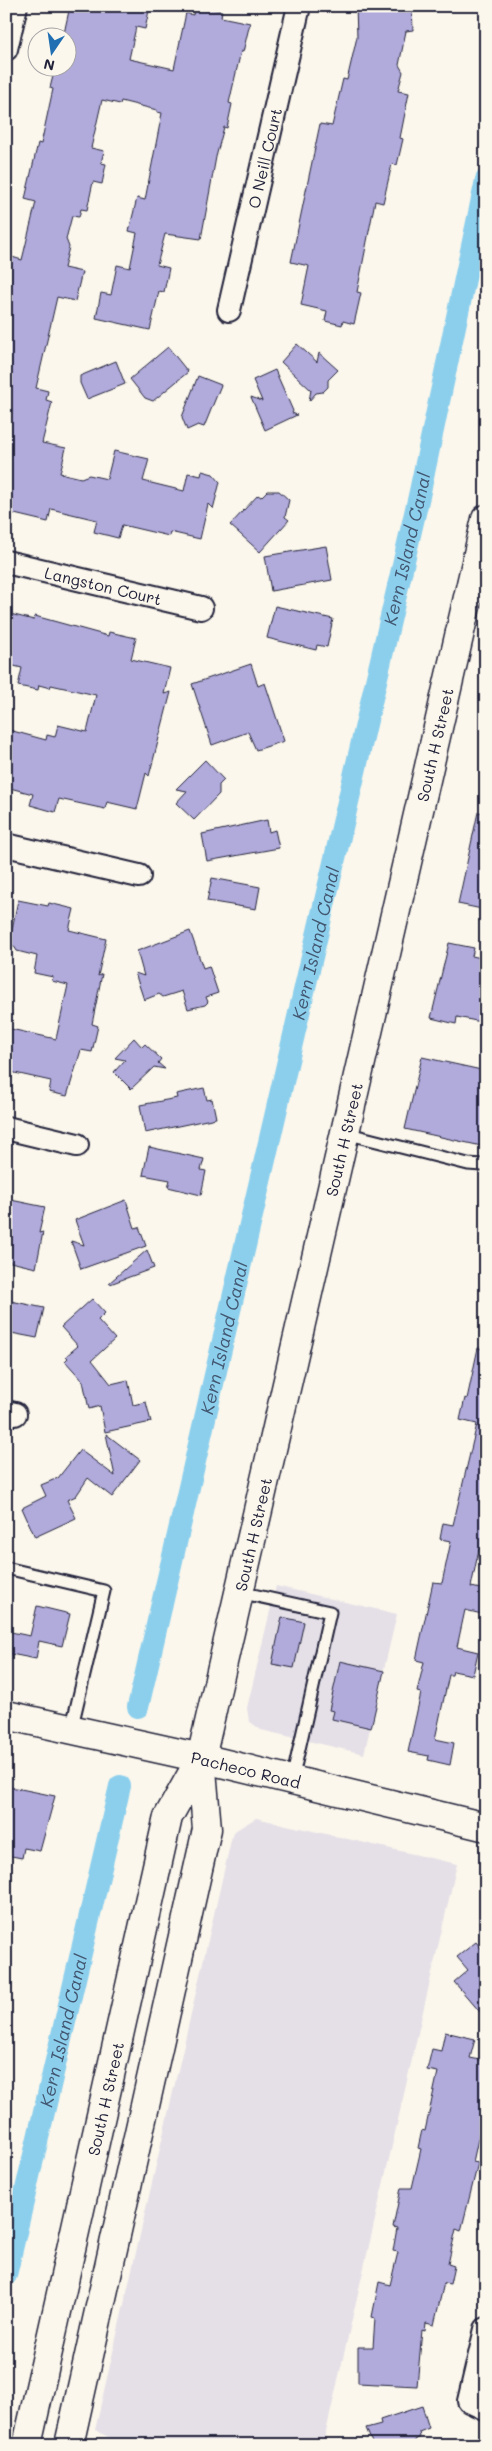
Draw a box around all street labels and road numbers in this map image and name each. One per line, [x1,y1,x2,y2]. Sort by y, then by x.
street label: O Neill Court [242,106,286,210]
street label: Langston Court [43,561,164,609]
street label: South H Street [411,686,457,804]
street label: South H Street [320,1081,367,1198]
street label: South H Street [229,1475,276,1593]
street label: Pacheco Road [189,1746,303,1792]
street label: South H Street [82,2040,128,2158]

